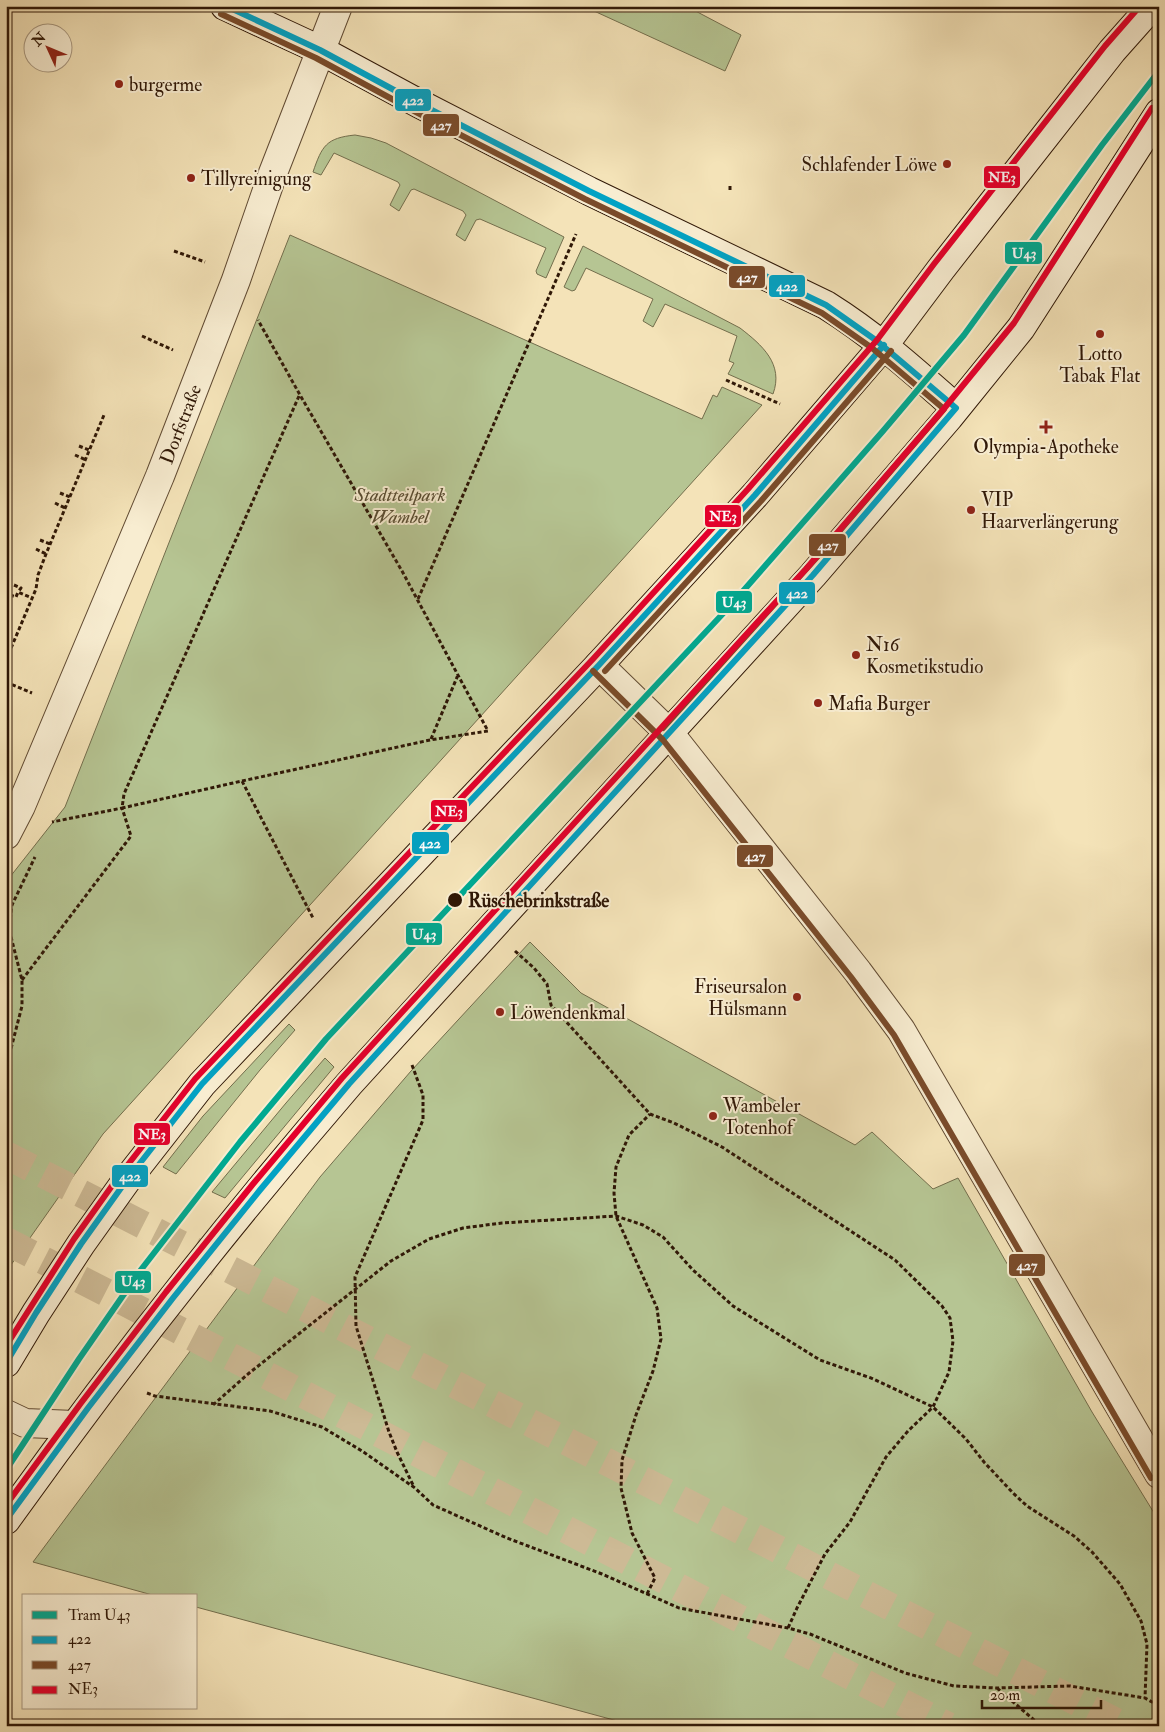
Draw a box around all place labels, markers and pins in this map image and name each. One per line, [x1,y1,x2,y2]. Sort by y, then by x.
place label: burgerme [129,73,202,97]
marker: burgerme [113,78,125,90]
place label: Schlafender Löwe [802,153,937,177]
marker: Schlafender Löwe [941,158,953,170]
place label: Tillyreinigung [201,167,312,191]
marker: Tillyreinigung [185,172,197,184]
marker: Lotto Tabak Flat [1094,328,1106,340]
place label: Lotto Tabak Flat [1060,342,1140,388]
marker: Olympia-Apotheke [1040,421,1052,433]
place label: Olympia-Apotheke [973,435,1119,460]
place label: VIP Haarverlängerung [981,488,1119,534]
marker: VIP Haarverlängerung [965,504,977,516]
place label: N16 Kosmetikstudio [866,633,983,679]
marker: N16 Kosmetikstudio [850,649,862,661]
place label: Mafia Burger [828,692,930,716]
marker: Mafia Burger [812,697,824,709]
place label: Rüschebrinkstraße [468,889,609,913]
marker: Rüschebrinkstraße [446,891,464,909]
place label: Friseursalon Hülsmann [694,975,787,1021]
marker: Friseursalon Hülsmann [791,991,803,1003]
place label: Löwendenkmal [510,1001,626,1025]
marker: Löwendenkmal [494,1006,506,1018]
place label: Wambeler Totenhof [722,1094,800,1140]
marker: Wambeler Totenhof [707,1110,719,1122]

